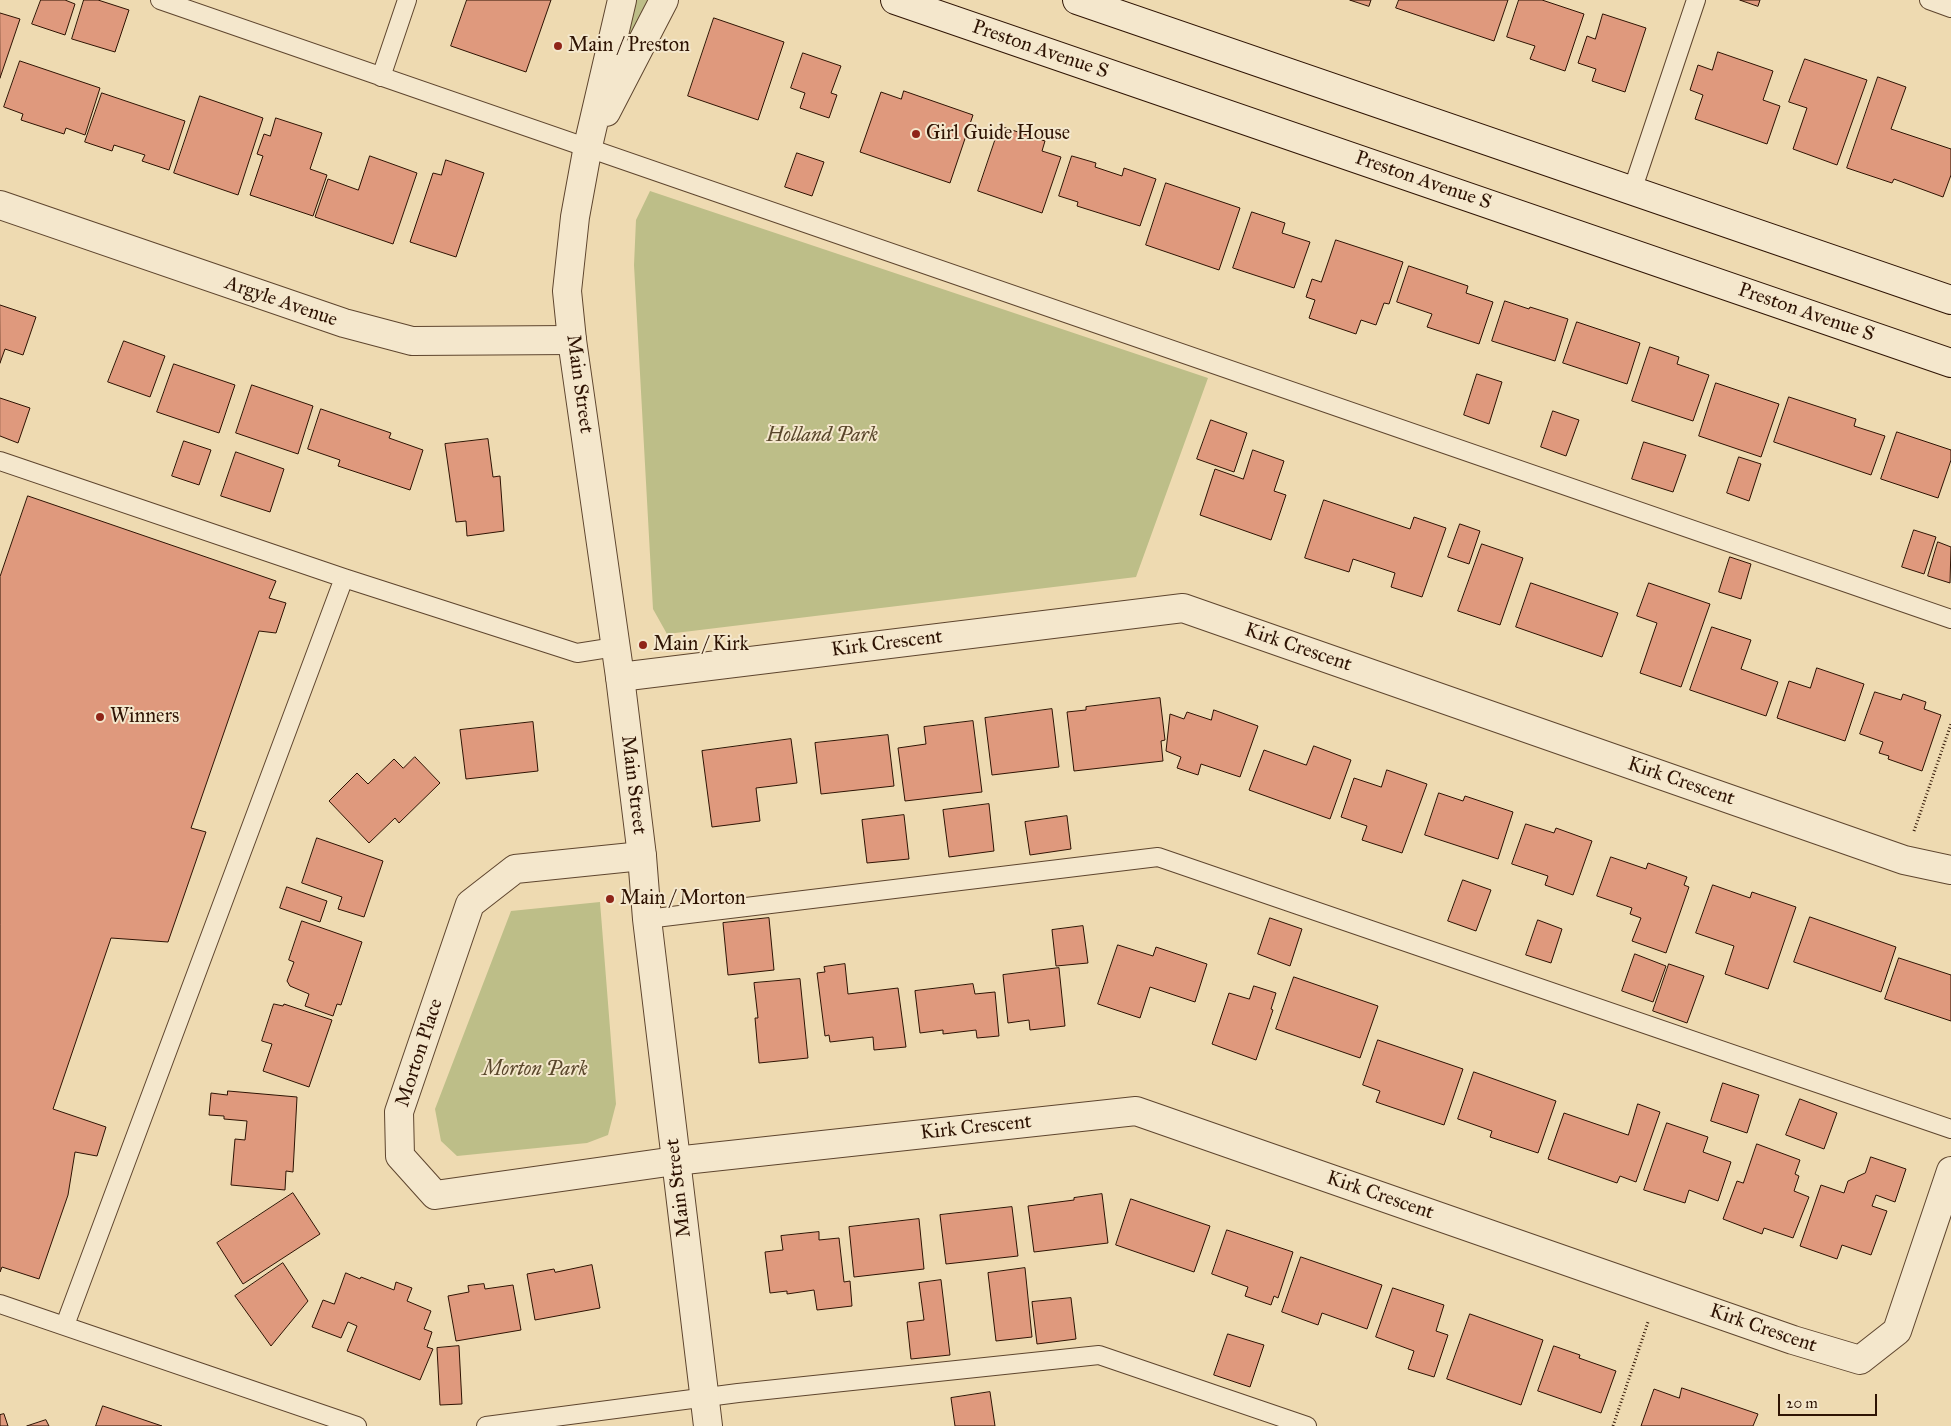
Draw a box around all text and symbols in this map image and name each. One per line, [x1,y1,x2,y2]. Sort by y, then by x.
street label: Preston Avenue S [969,15,1111,85]
place label: Main / Preston [568,34,690,58]
marker: Main / Preston [552,40,564,52]
place label: Girl Guide House [926,122,1070,146]
marker: Girl Guide House [910,128,922,140]
street label: Preston Avenue S [1352,146,1494,216]
street label: Argyle Avenue [221,272,341,332]
street label: Preston Avenue S [1735,278,1877,348]
street label: Main Street [560,333,598,435]
park label: Holland Park [766,424,878,448]
street label: Kirk Crescent [1241,618,1355,678]
street label: Kirk Crescent [830,625,944,663]
place label: Main / Kirk [653,633,749,657]
marker: Main / Kirk [637,639,649,651]
place label: Winners [110,705,179,729]
marker: Winners [94,711,106,723]
street label: Main Street [615,734,651,836]
street label: Kirk Crescent [1624,752,1738,812]
place label: Main / Morton [620,887,746,911]
marker: Main / Morton [604,893,616,905]
street label: Morton Place [391,996,449,1110]
park label: Morton Park [482,1058,588,1082]
street label: Kirk Crescent [919,1110,1033,1146]
street label: Main Street [661,1137,697,1239]
street label: Kirk Crescent [1323,1166,1437,1226]
street label: Kirk Crescent [1706,1299,1820,1359]
scale bar [1781,1384,1880,1416]
text: 20 m [1786,1394,1818,1412]

